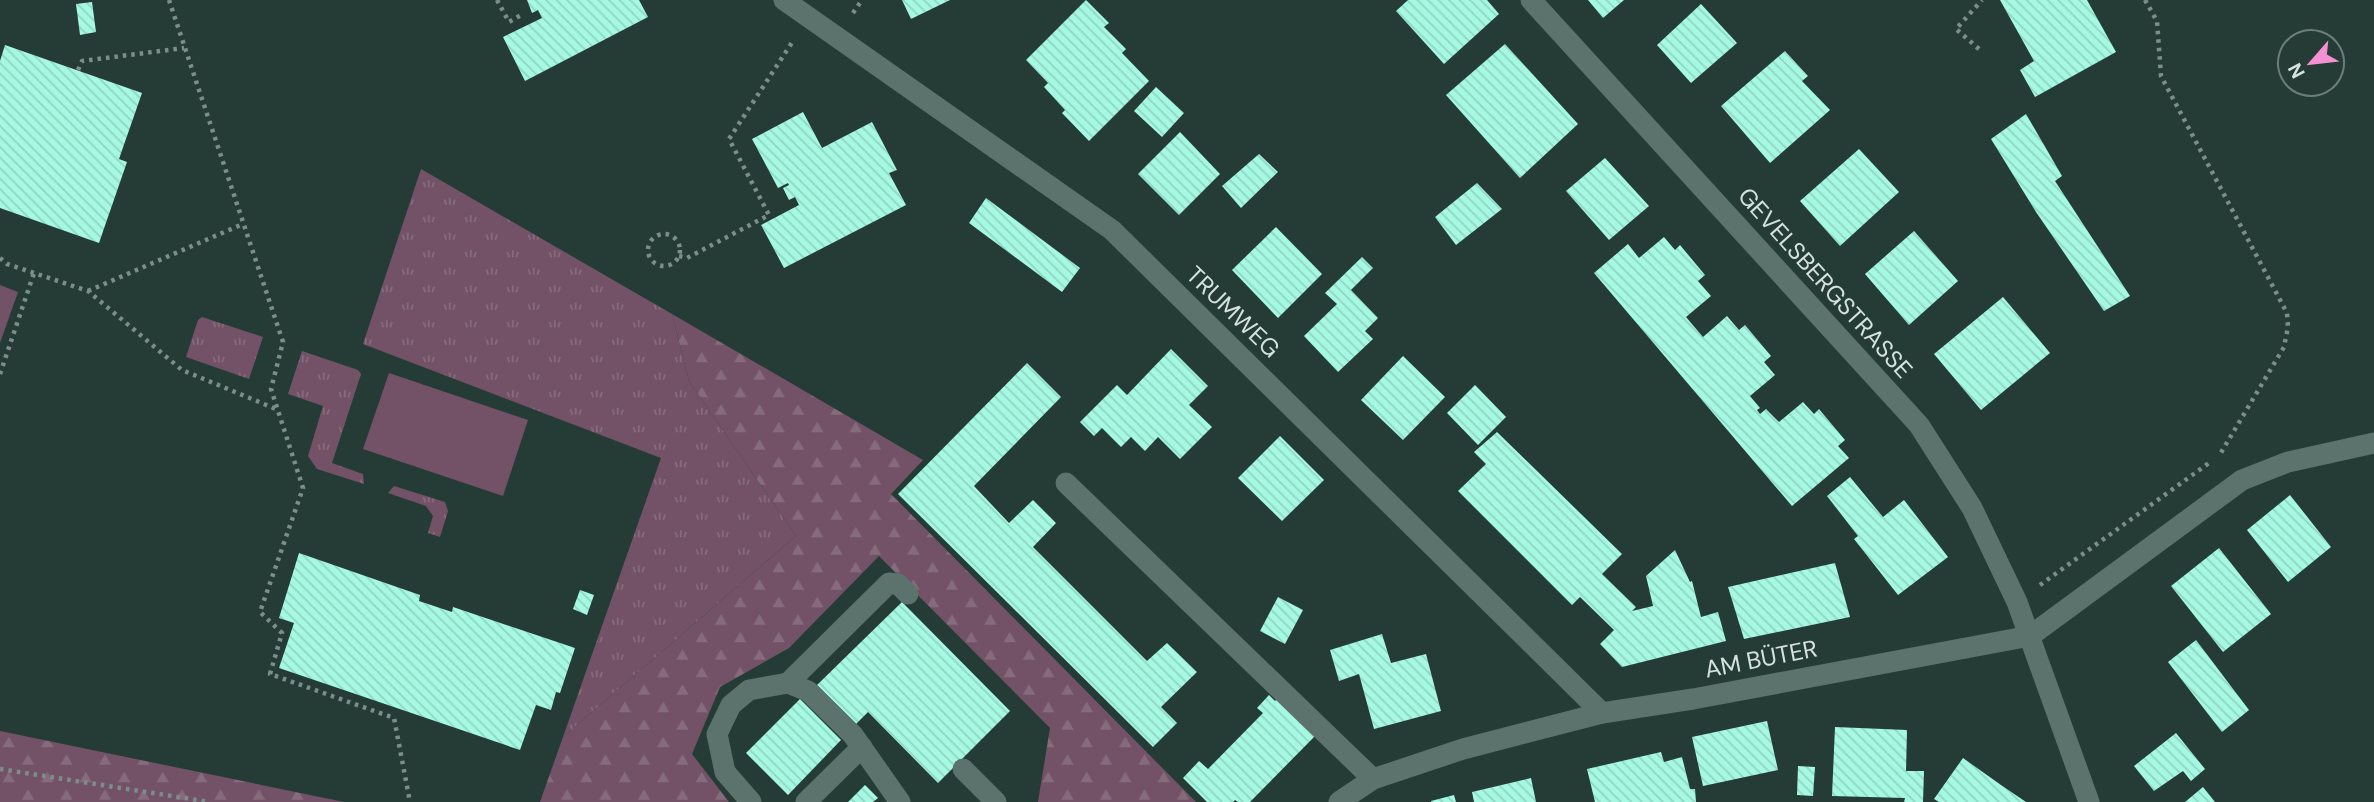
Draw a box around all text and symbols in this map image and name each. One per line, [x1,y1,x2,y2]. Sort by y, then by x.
north arrow [2276,28,2346,98]
text: N [2282,59,2311,83]
street label: GEVELSBERGSTRASSE [1731,181,1919,385]
street label: TRUMWEG [1180,259,1287,364]
street label: AM BÜTER [1702,632,1820,685]

